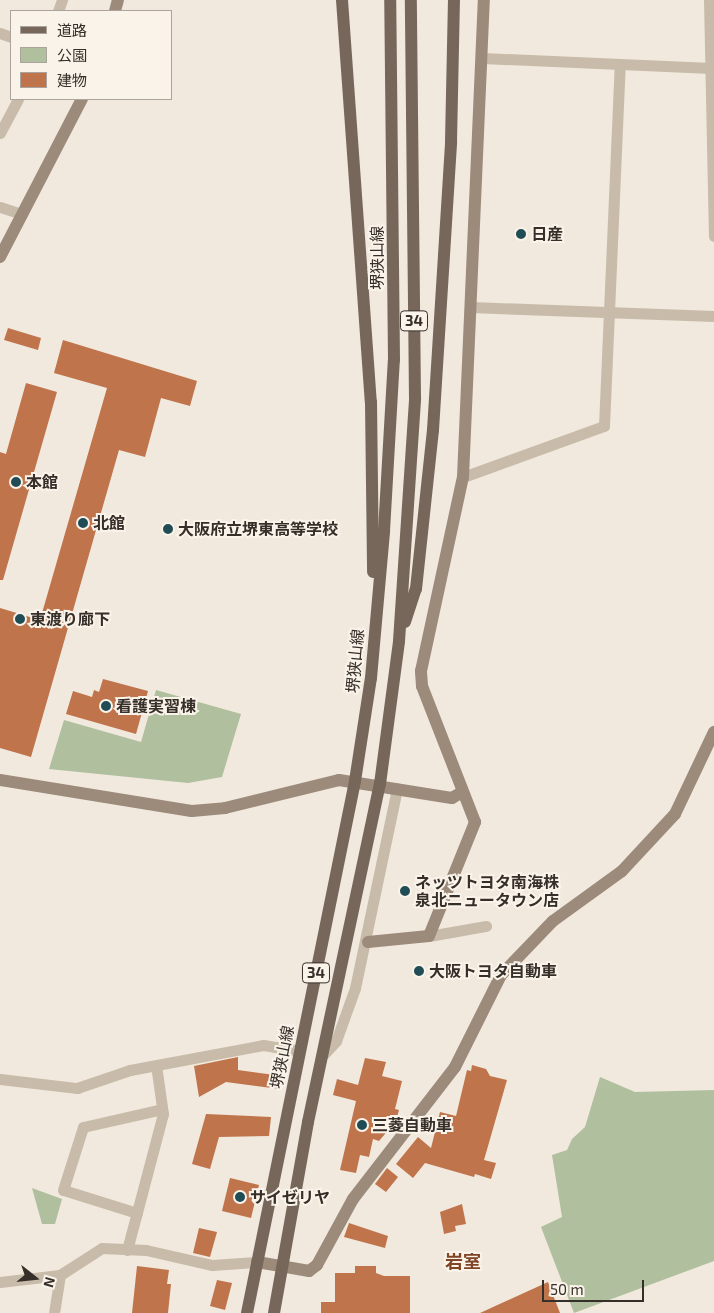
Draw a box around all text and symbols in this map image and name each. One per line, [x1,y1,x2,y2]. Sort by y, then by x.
legend [10,10,172,100]
text: 道路 [57,21,87,39]
text: 公園 [57,46,87,64]
text: 建物 [57,71,87,89]
place label: 日産 [531,224,563,244]
street label: 堺狭山線 [367,226,387,290]
marker: 日産 [515,228,527,240]
road number: 34 [399,308,429,334]
place label: 本館 [26,472,58,492]
marker: 本館 [10,476,22,488]
place label: 北館 [93,513,125,533]
marker: 北館 [77,517,89,529]
place label: 大阪府立堺東高等学校 [178,519,338,539]
marker: 大阪府立堺東高等学校 [162,523,174,535]
place label: 東渡り廊下 [30,609,110,629]
marker: 東渡り廊下 [14,613,26,625]
street label: 堺狭山線 [343,628,367,694]
place label: 看護実習棟 [116,696,196,716]
marker: 看護実習棟 [100,700,112,712]
place label: ネッツトヨタ南海株 泉北ニュータウン店 [415,872,559,910]
marker: ネッツトヨタ南海株 泉北ニュータウン店 [399,885,411,897]
road number: 34 [301,960,331,986]
place label: 大阪トヨタ自動車 [429,961,557,981]
marker: 大阪トヨタ自動車 [413,965,425,977]
street label: 堺狭山線 [266,1024,298,1090]
place label: 三菱自動車 [372,1115,452,1135]
marker: 三菱自動車 [356,1119,368,1131]
place label: サイゼリヤ [250,1187,330,1207]
marker: サイゼリヤ [234,1191,246,1203]
district label: 岩室 [445,1250,481,1272]
north arrow [10,1253,60,1303]
scale bar [544,1270,646,1302]
text: N [40,1275,59,1289]
text: 50 m [550,1280,584,1298]

